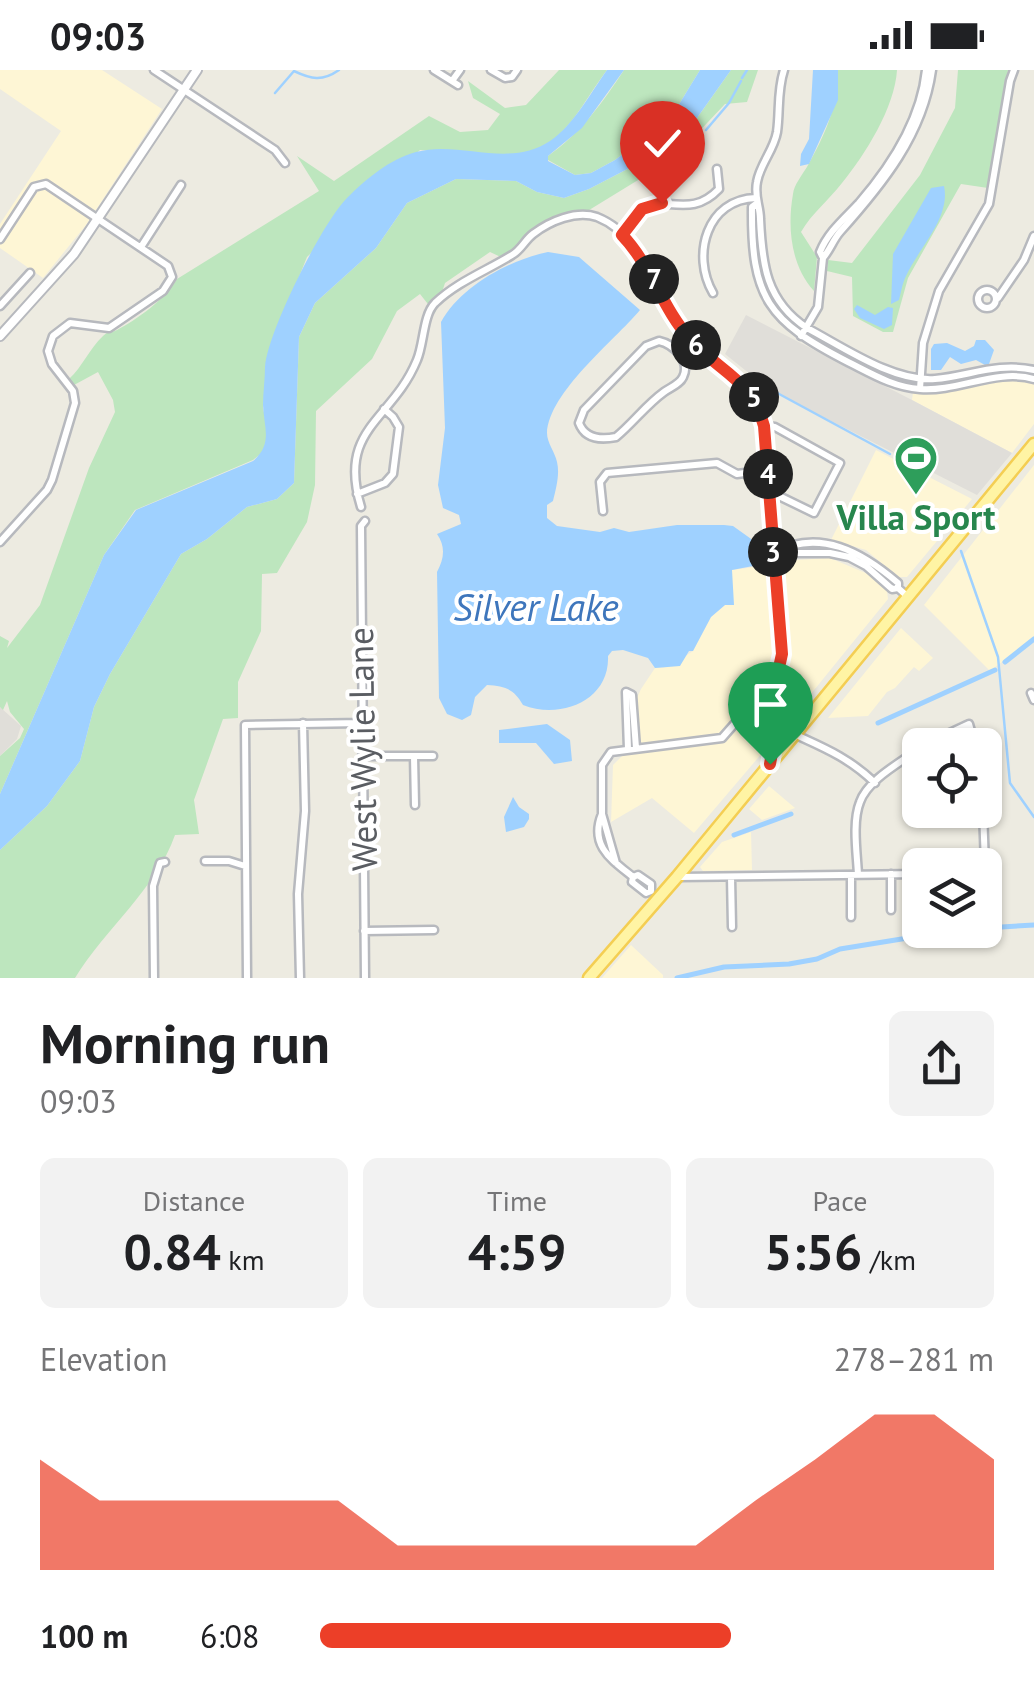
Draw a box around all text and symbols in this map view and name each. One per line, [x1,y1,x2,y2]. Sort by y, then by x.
text: 09:03 [50,11,146,60]
pin [620,101,705,204]
icon: check [635,116,690,171]
pin: 7 [629,254,679,304]
text: 7 [646,260,662,297]
pin: 6 [671,320,721,370]
text: 6 [688,326,704,363]
pin: 5 [729,372,779,422]
text: 5 [746,378,762,415]
sports icon: Villa Sport [893,435,939,496]
pin: 4 [743,449,793,499]
text: 4 [760,455,776,492]
place label: Villa Sport [835,494,996,540]
pin: 3 [748,527,798,577]
text: 3 [765,533,781,570]
water label: Silver Lake [453,582,619,631]
street label: West Wylie Lane [337,627,387,871]
pin [728,662,813,765]
icon: arrive [743,677,798,732]
map controls [902,728,1002,948]
button: locate [902,728,1002,828]
button: layers [902,848,1002,948]
text: Morning run [40,1007,330,1078]
button: share [889,1011,994,1116]
text: 09:03 [40,1080,117,1122]
text: Distance [143,1182,245,1219]
text: Time [487,1182,547,1219]
text: Pace [813,1182,867,1219]
text: 0.84 [124,1219,221,1284]
text: 4:59 [468,1219,566,1284]
text: 5:56 [764,1219,862,1284]
text: km [221,1241,264,1278]
text: /km [862,1241,916,1278]
text: Elevation [40,1338,167,1380]
text: 278–281 m [834,1338,994,1380]
text: 100 m [40,1615,128,1657]
text: 6:08 [200,1615,259,1657]

